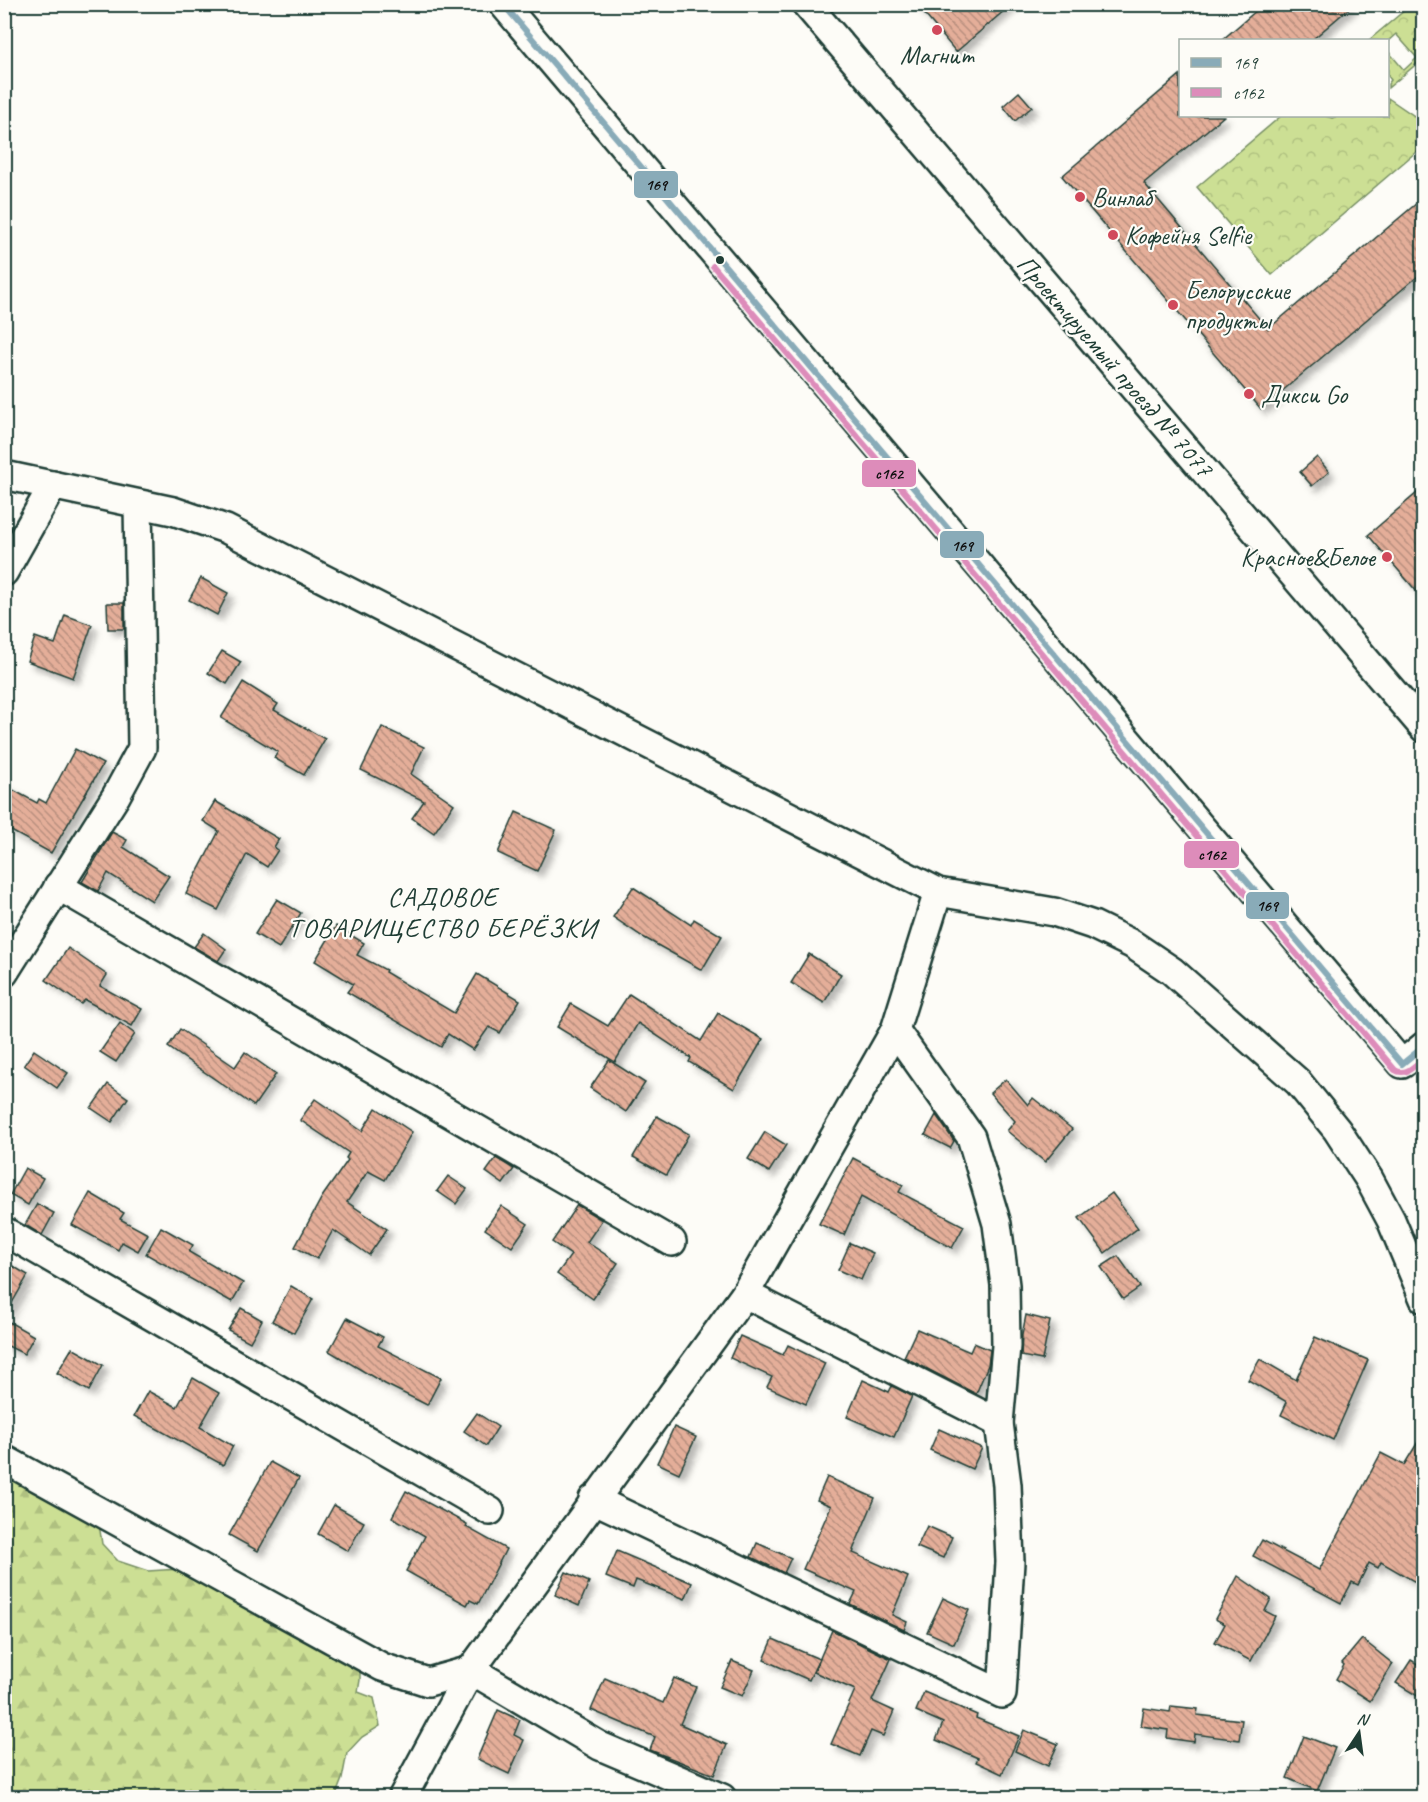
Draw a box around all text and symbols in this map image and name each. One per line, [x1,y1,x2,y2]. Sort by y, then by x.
marker: Магнит [930,23,944,37]
place label: Магнит [900,39,975,72]
legend [1179,39,1389,117]
text: 169 [1233,52,1259,74]
text: с162 [1233,82,1266,104]
line badge: 169 [633,170,679,199]
text: 169 [645,175,669,195]
place label: Винлаб [1092,181,1157,214]
marker: Винлаб [1073,190,1087,204]
place label: Кофейня Selfie [1125,219,1253,252]
marker: Кофейня Selfie [1106,228,1120,242]
street label: Проектируемый проезд № 7077 [1009,248,1221,485]
unlabelled marker [714,254,726,266]
place label: Белорусские продукты [1185,274,1291,337]
marker: Белорусские продукты [1166,298,1180,312]
place label: Дикси Go [1261,378,1349,411]
marker: Дикси Go [1242,387,1256,401]
line badge: с162 [861,459,917,488]
text: с162 [875,464,905,484]
line badge: 169 [939,530,985,559]
text: 169 [951,536,975,556]
place label: Красное&Белое [1240,541,1377,574]
marker: Красное&Белое [1380,550,1394,564]
line badge: с162 [1183,840,1240,869]
text: с162 [1198,845,1228,865]
district label: САДОВОЕ ТОВАРИЩЕСТВО БЕРЁЗКИ [288,880,600,945]
line badge: 169 [1245,891,1290,920]
text: 169 [1256,896,1280,916]
north arrow [1329,1703,1389,1763]
text: N [1355,1709,1372,1731]

